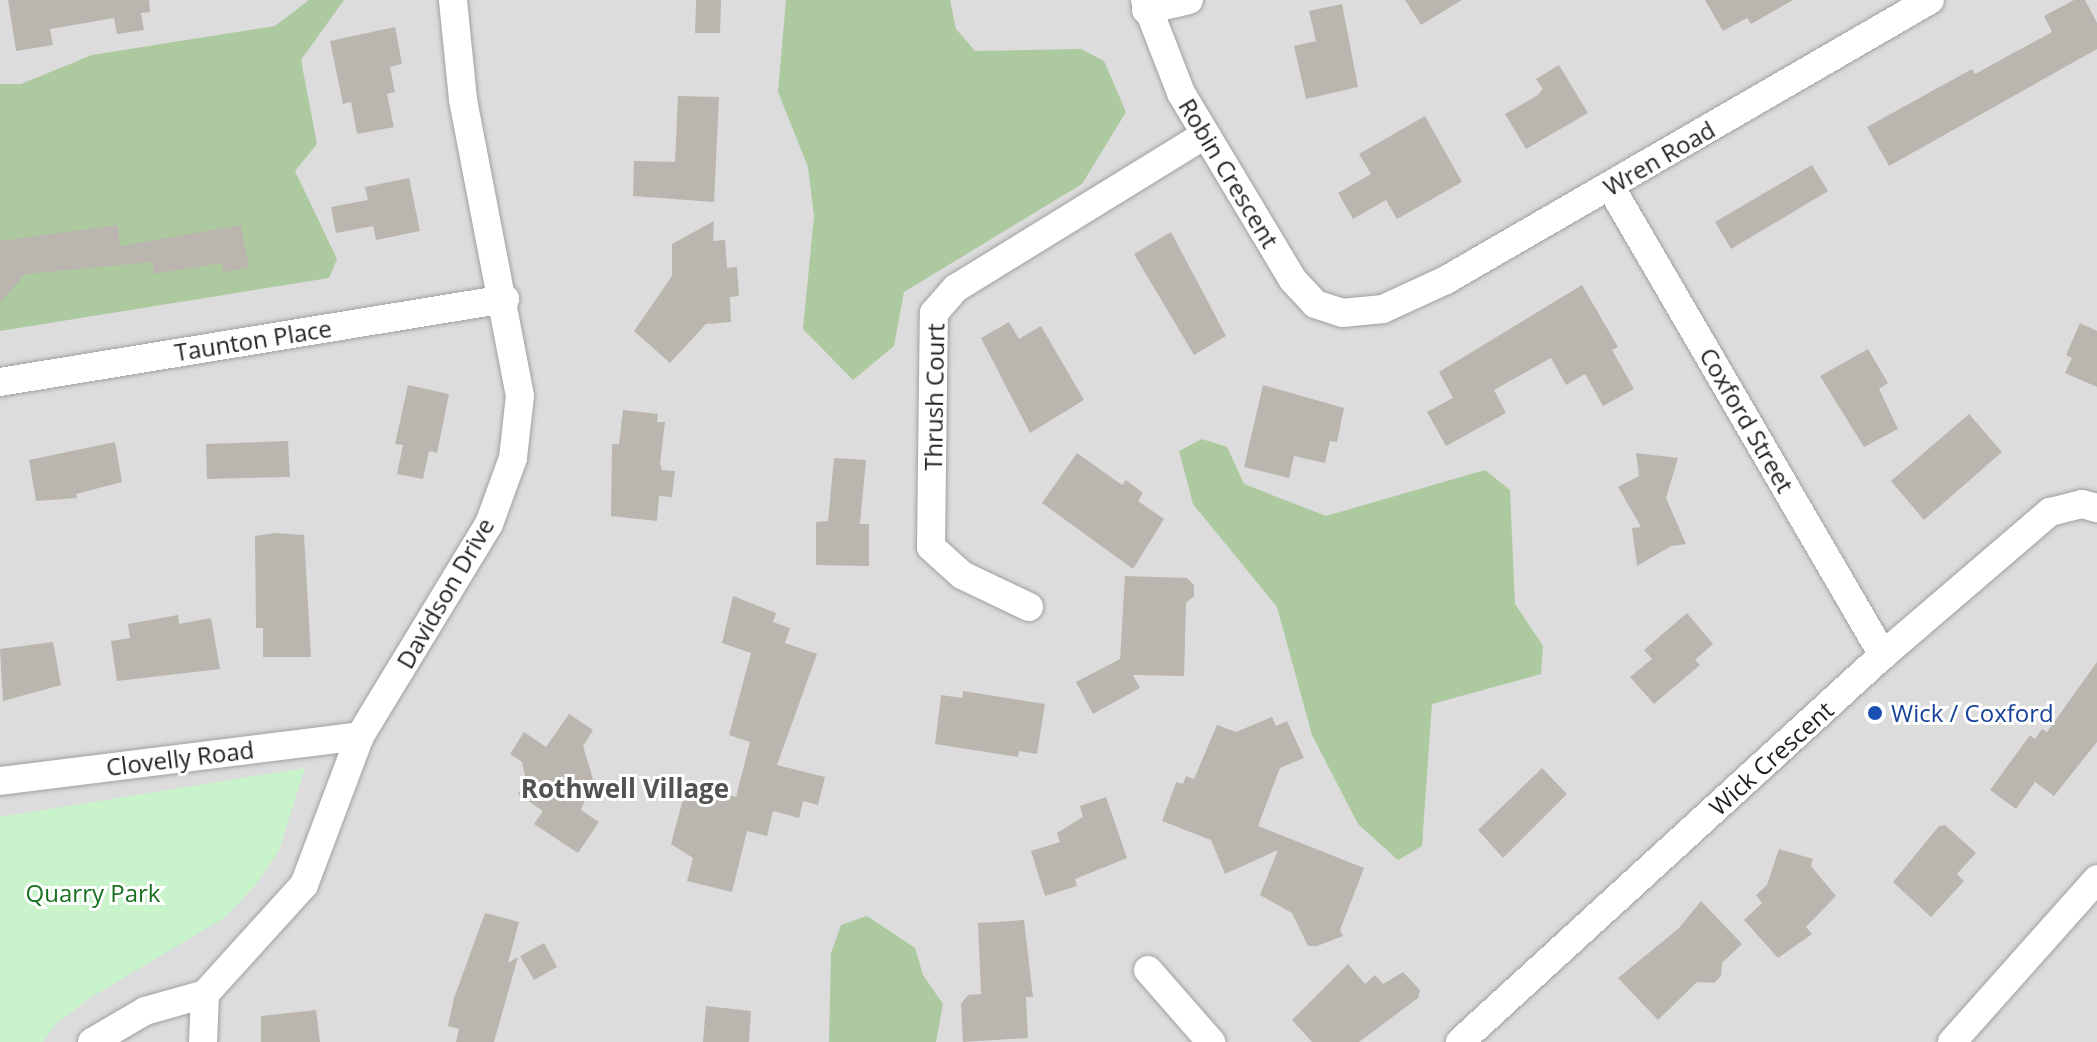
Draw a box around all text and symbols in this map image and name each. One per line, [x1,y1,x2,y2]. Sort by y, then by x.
street label: Robin Crescent [1173,93,1285,253]
street label: Wren Road [1598,115,1720,201]
street label: Taunton Place [172,313,334,367]
street label: Thrush Court [918,323,950,471]
street label: Coxford Street [1694,342,1800,498]
street label: Davidson Drive [390,513,500,673]
street label: Wick Crescent [1703,695,1839,821]
place label: Wick / Coxford [1891,699,2054,727]
marker: Wick / Coxford [1866,704,1884,722]
street label: Clovelly Road [104,735,256,781]
district label: Rothwell Village [521,773,729,805]
park label: Quarry Park [26,879,160,907]

